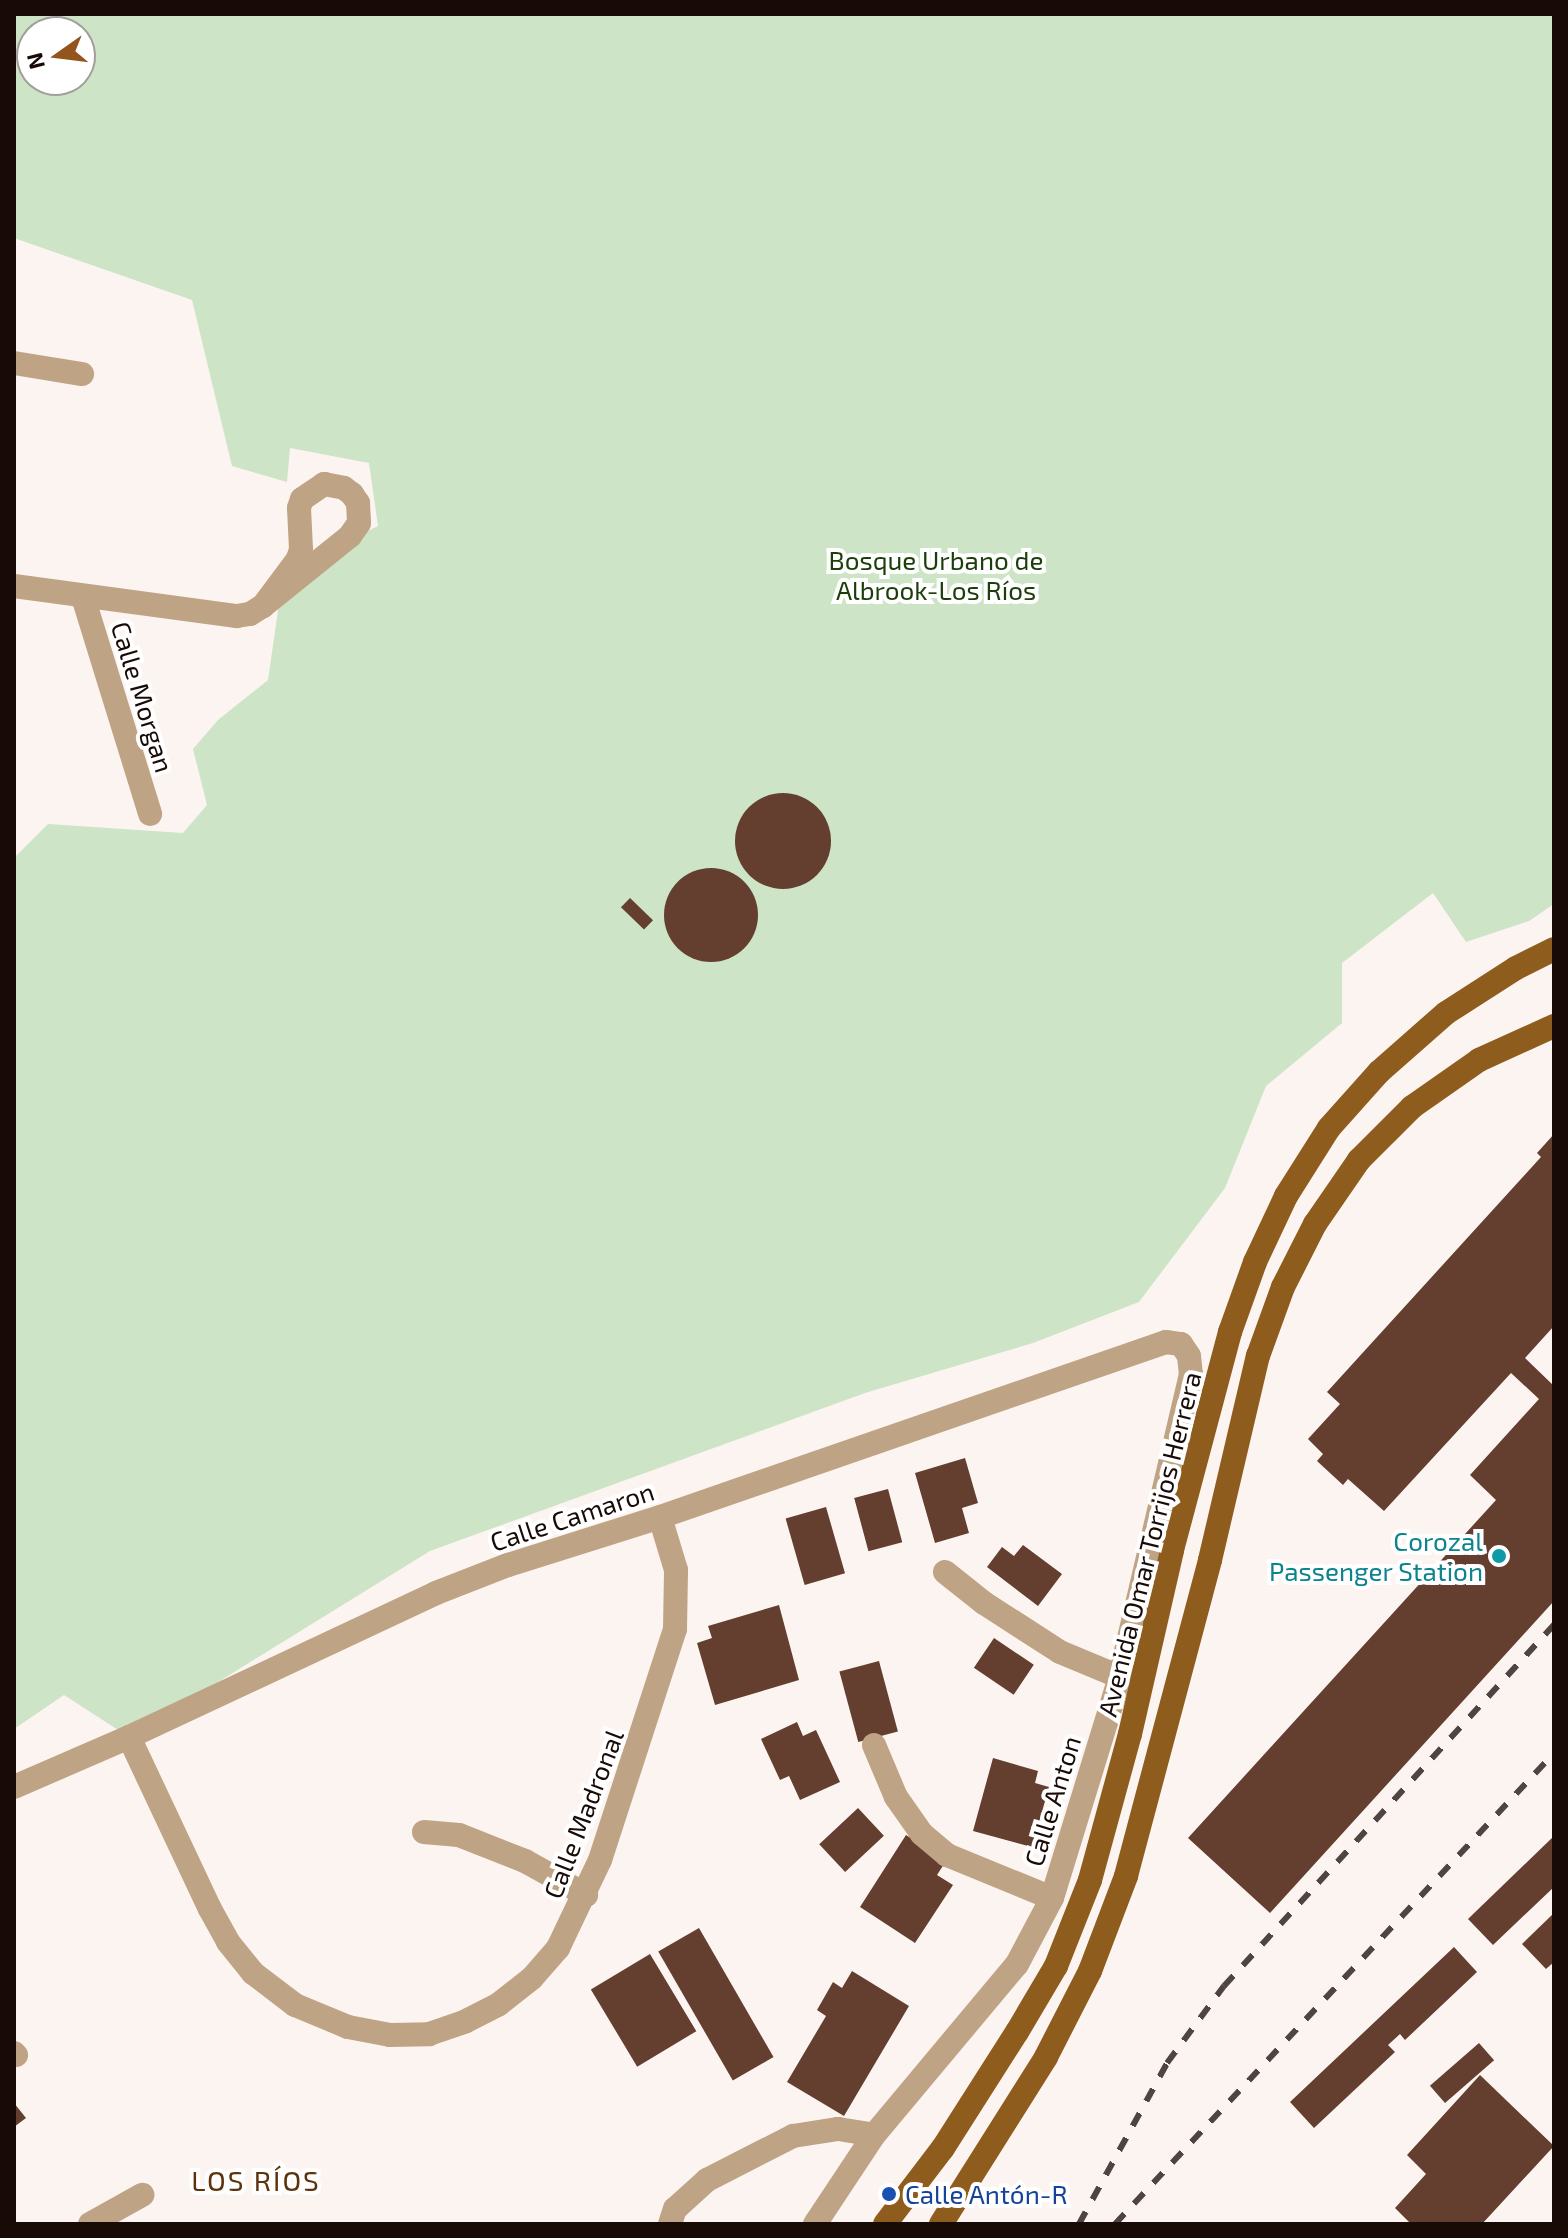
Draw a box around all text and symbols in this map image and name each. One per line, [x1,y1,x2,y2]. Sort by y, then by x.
north arrow [16,16,96,96]
text: N [20,50,49,72]
park label: Bosque Urbano de Albrook-Los Ríos [829,544,1043,606]
street label: Calle Morgan [105,618,181,776]
street label: Avenida Omar Torrijos Herrera [1091,1368,1207,1720]
street label: Calle Camaron [486,1475,658,1557]
place label: Corozal Passenger Station [1269,1525,1483,1586]
marker: Corozal Passenger Station [1490,1547,1508,1565]
street label: Calle Madronal [537,1725,629,1903]
street label: Calle Anton [1017,1732,1087,1870]
district label: LOS RÍOS [191,2163,321,2197]
place label: Calle Antón-R [905,2178,1068,2210]
marker: Calle Antón-R [880,2185,898,2203]

